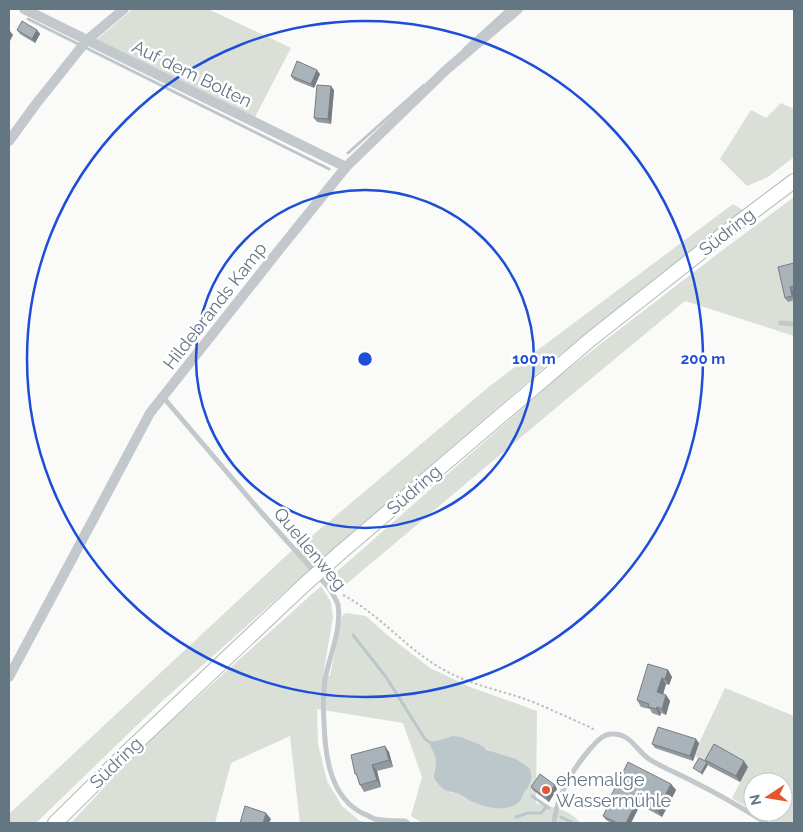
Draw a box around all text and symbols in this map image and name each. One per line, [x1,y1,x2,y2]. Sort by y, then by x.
street label: Auf dem Bolten [129,36,255,112]
street label: Südring [695,203,759,260]
street label: Hildebrands Kamp [159,238,271,373]
centre of rings [356,350,374,368]
text: 100 m [512,350,556,368]
text: 200 m [681,350,725,368]
street label: Südring [382,460,445,519]
street label: Quellenweg [270,503,351,594]
street label: Südring [85,733,146,793]
place label: ehemalige Wassermühle [556,769,672,811]
north arrow [743,772,793,822]
marker: ehemalige Wassermühle [540,784,552,796]
text: N [746,793,764,807]

